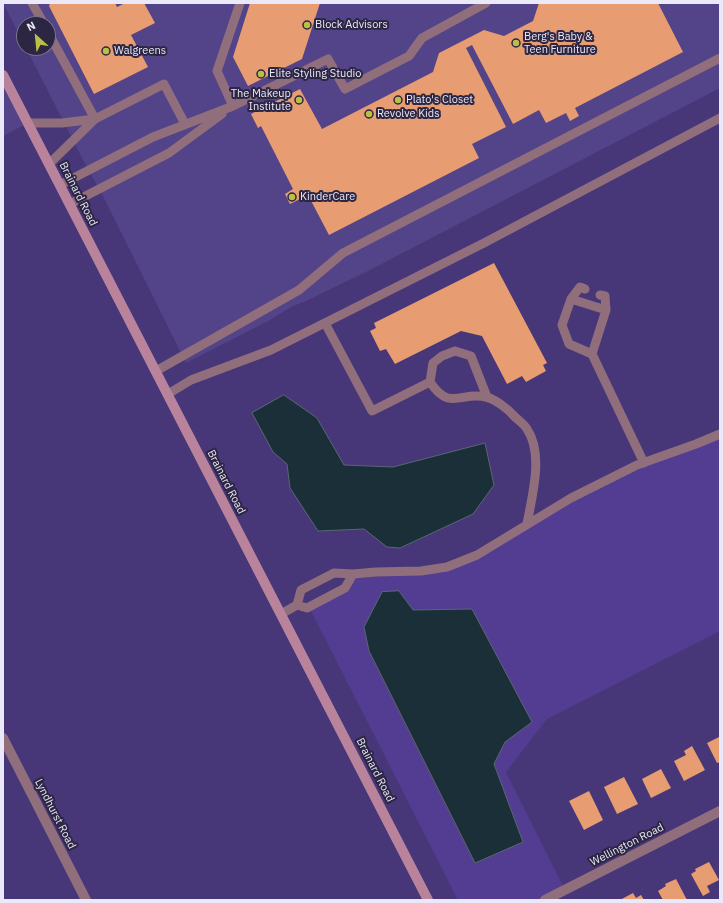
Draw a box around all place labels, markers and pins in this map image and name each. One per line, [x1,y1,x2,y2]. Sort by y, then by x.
place label: Block Advisors [315,18,388,32]
marker: Block Advisors [302,20,312,30]
place label: Berg's Baby & Teen Furniture [524,30,596,56]
marker: Berg's Baby & Teen Furniture [511,38,521,48]
place label: Walgreens [114,44,166,58]
marker: Walgreens [101,46,111,56]
place label: Elite Styling Studio [269,67,362,81]
marker: Elite Styling Studio [256,69,266,79]
place label: The Makeup Institute [231,87,291,113]
place label: Plato's Closet [406,93,473,107]
marker: The Makeup Institute [294,95,304,105]
marker: Plato's Closet [393,95,403,105]
place label: Revolve Kids [377,107,440,121]
marker: Revolve Kids [364,109,374,119]
place label: KinderCare [300,190,355,204]
marker: KinderCare [287,192,297,202]

